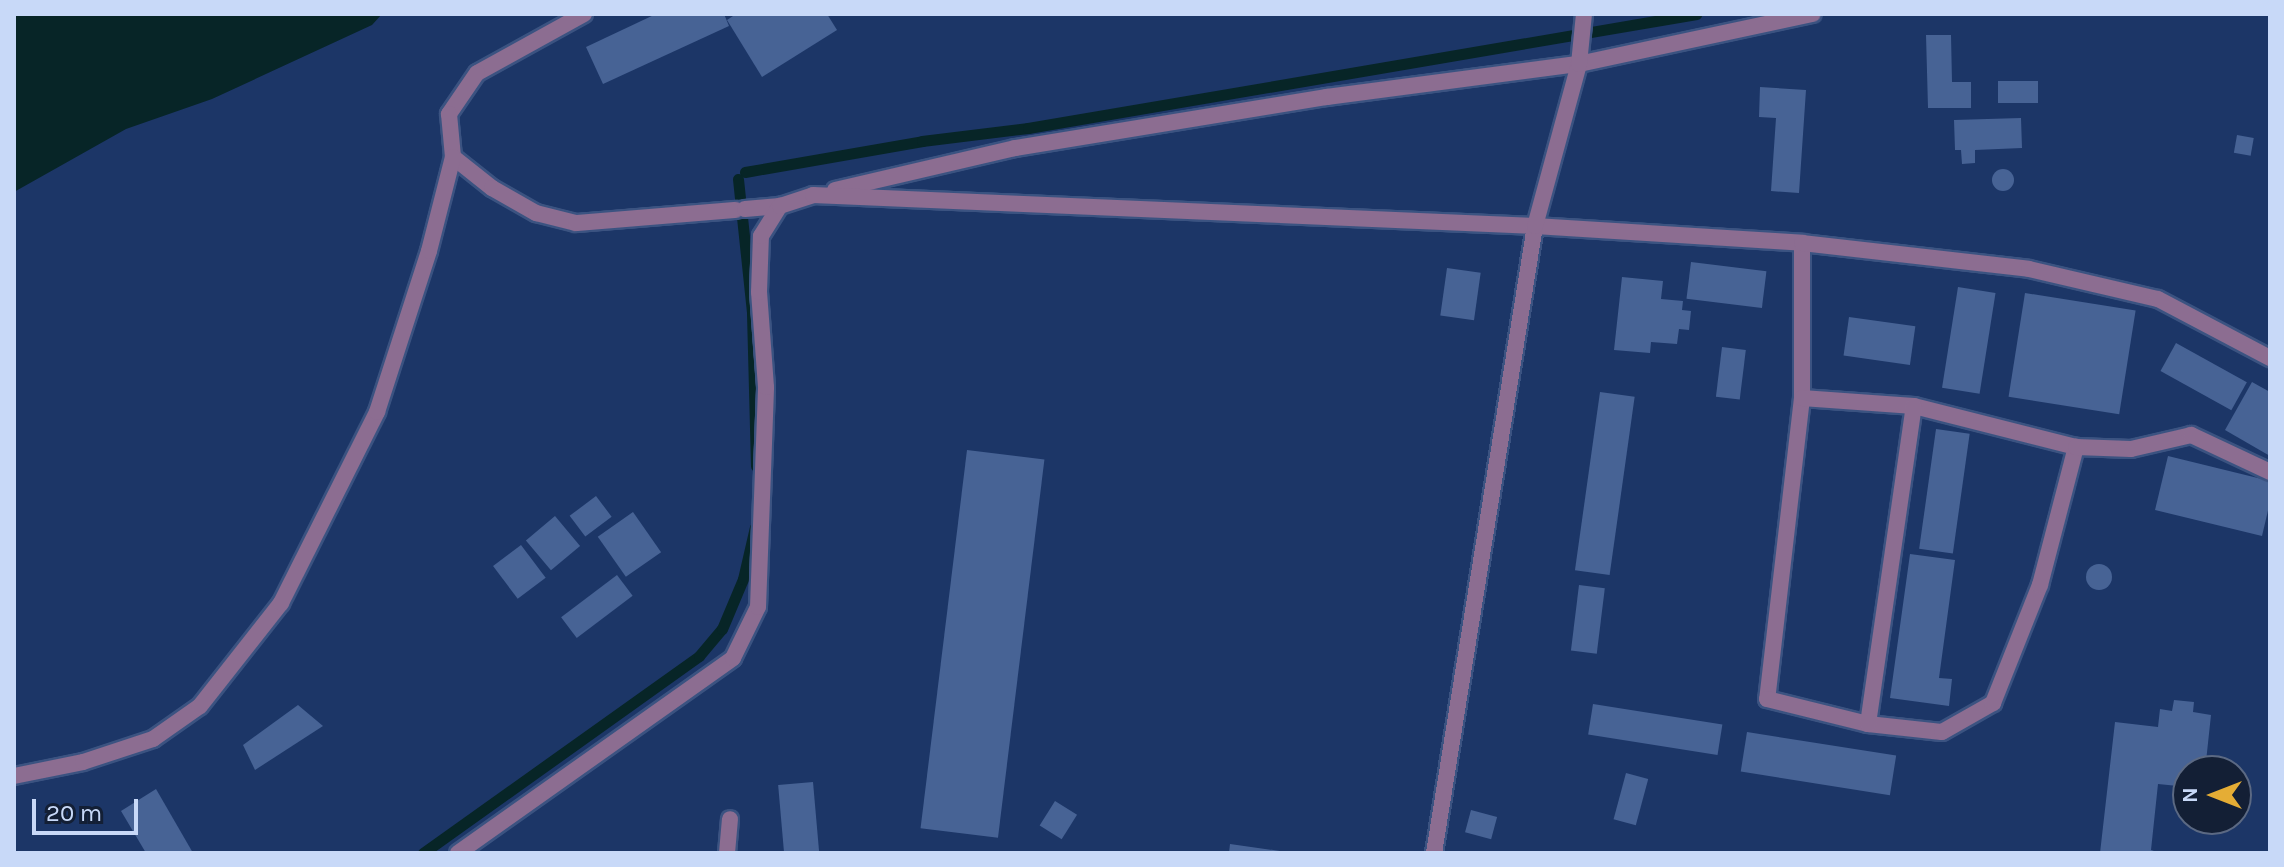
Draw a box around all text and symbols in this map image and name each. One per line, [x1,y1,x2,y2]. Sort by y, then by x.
north arrow [2172,755,2252,835]
scale bar [36,783,142,833]
text: N [2177,787,2203,803]
text: 20 m [46,799,102,827]

